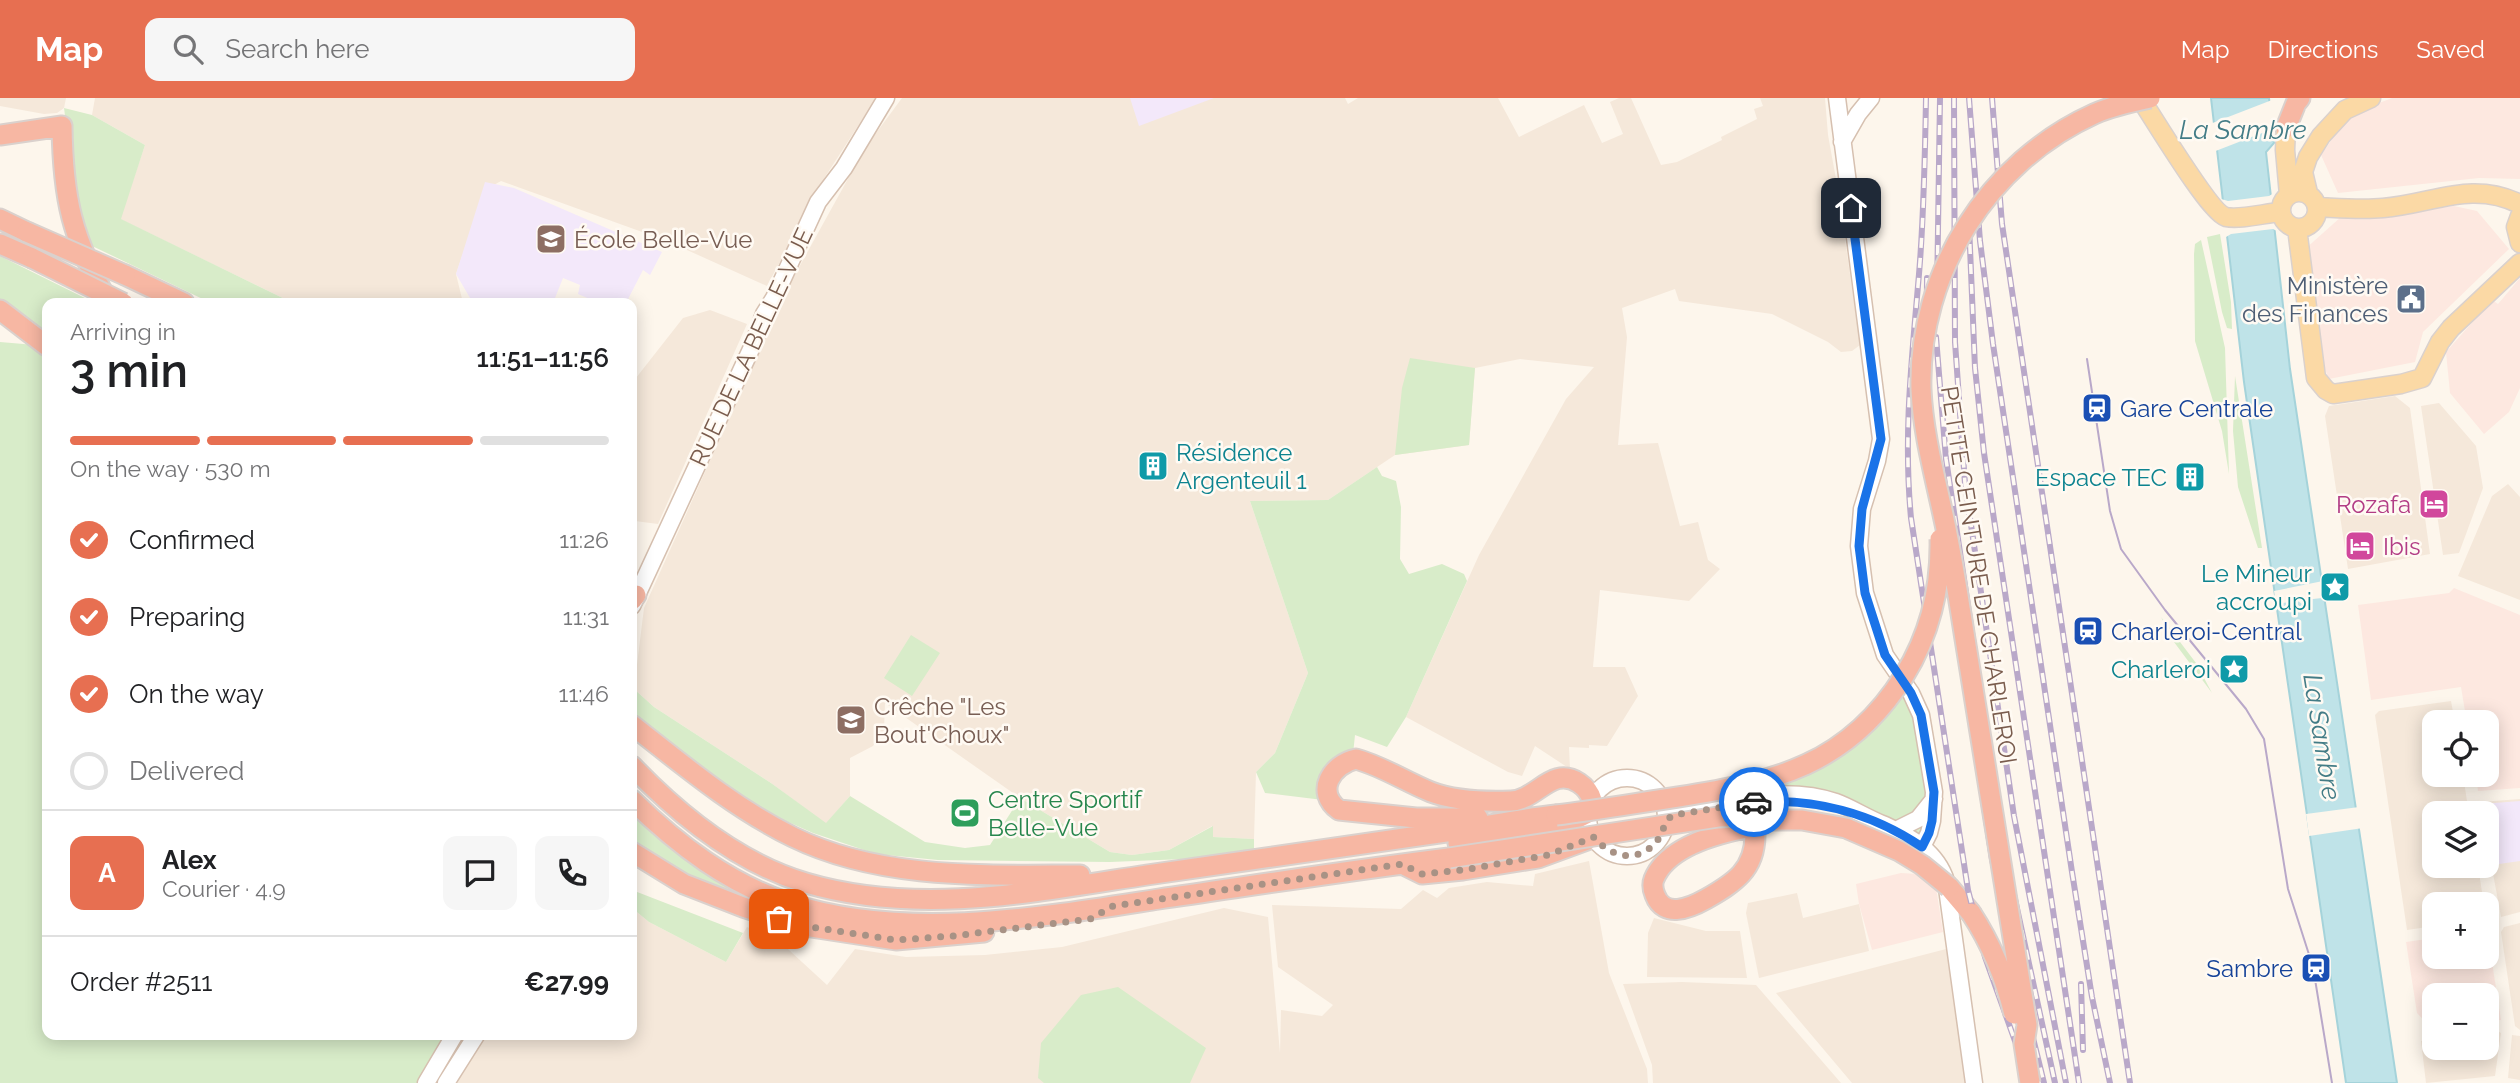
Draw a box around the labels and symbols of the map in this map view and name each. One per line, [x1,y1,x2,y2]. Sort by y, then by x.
water label: La Sambre [2179,115,2307,145]
pin [1821,178,1881,238]
school or university icon: École Belle-Vue [534,222,568,256]
street label: RUE DE LA BELLE-VUE [683,223,819,471]
place label: École Belle-Vue [574,225,752,254]
place label: Ministère des Finances [2242,271,2388,328]
public building icon: Ministère des Finances [2394,282,2428,316]
street label: PETITE CEINTURE DE CHARLEROI [1935,384,2023,766]
station icon: Gare Centrale [2080,391,2114,425]
place label: Gare Centrale [2120,394,2273,423]
place label: Résidence Argenteuil 1 [1176,438,1307,495]
building icon: Résidence Argenteuil 1 [1136,449,1170,483]
building icon: Espace TEC [2173,460,2207,494]
place label: Espace TEC [2035,463,2167,492]
hotel icon: Rozafa [2417,487,2451,521]
place label: Rozafa [2336,490,2411,519]
hotel icon: Ibis [2343,529,2377,563]
place label: Ibis [2383,532,2421,561]
place label: Le Mineur accroupi [2201,559,2313,616]
place icon: Le Mineur accroupi [2318,570,2352,604]
station icon: Charleroi-Central [2071,614,2105,648]
place label: Charleroi-Central [2111,617,2302,646]
place icon: Charleroi [2217,652,2251,686]
place label: Charleroi [2111,655,2211,684]
water label: La Sambre [2297,672,2347,802]
place label: Crêche "Les Bout'Choux" [874,692,1009,749]
school or university icon: Crêche "Les Bout'Choux" [834,703,868,737]
courier [1719,767,1789,837]
place label: Centre Sportif Belle-Vue [988,785,1143,842]
sports icon: Centre Sportif Belle-Vue [948,796,982,830]
pin [749,889,809,949]
station icon: Sambre [2299,951,2333,985]
place label: Sambre [2206,954,2293,983]

